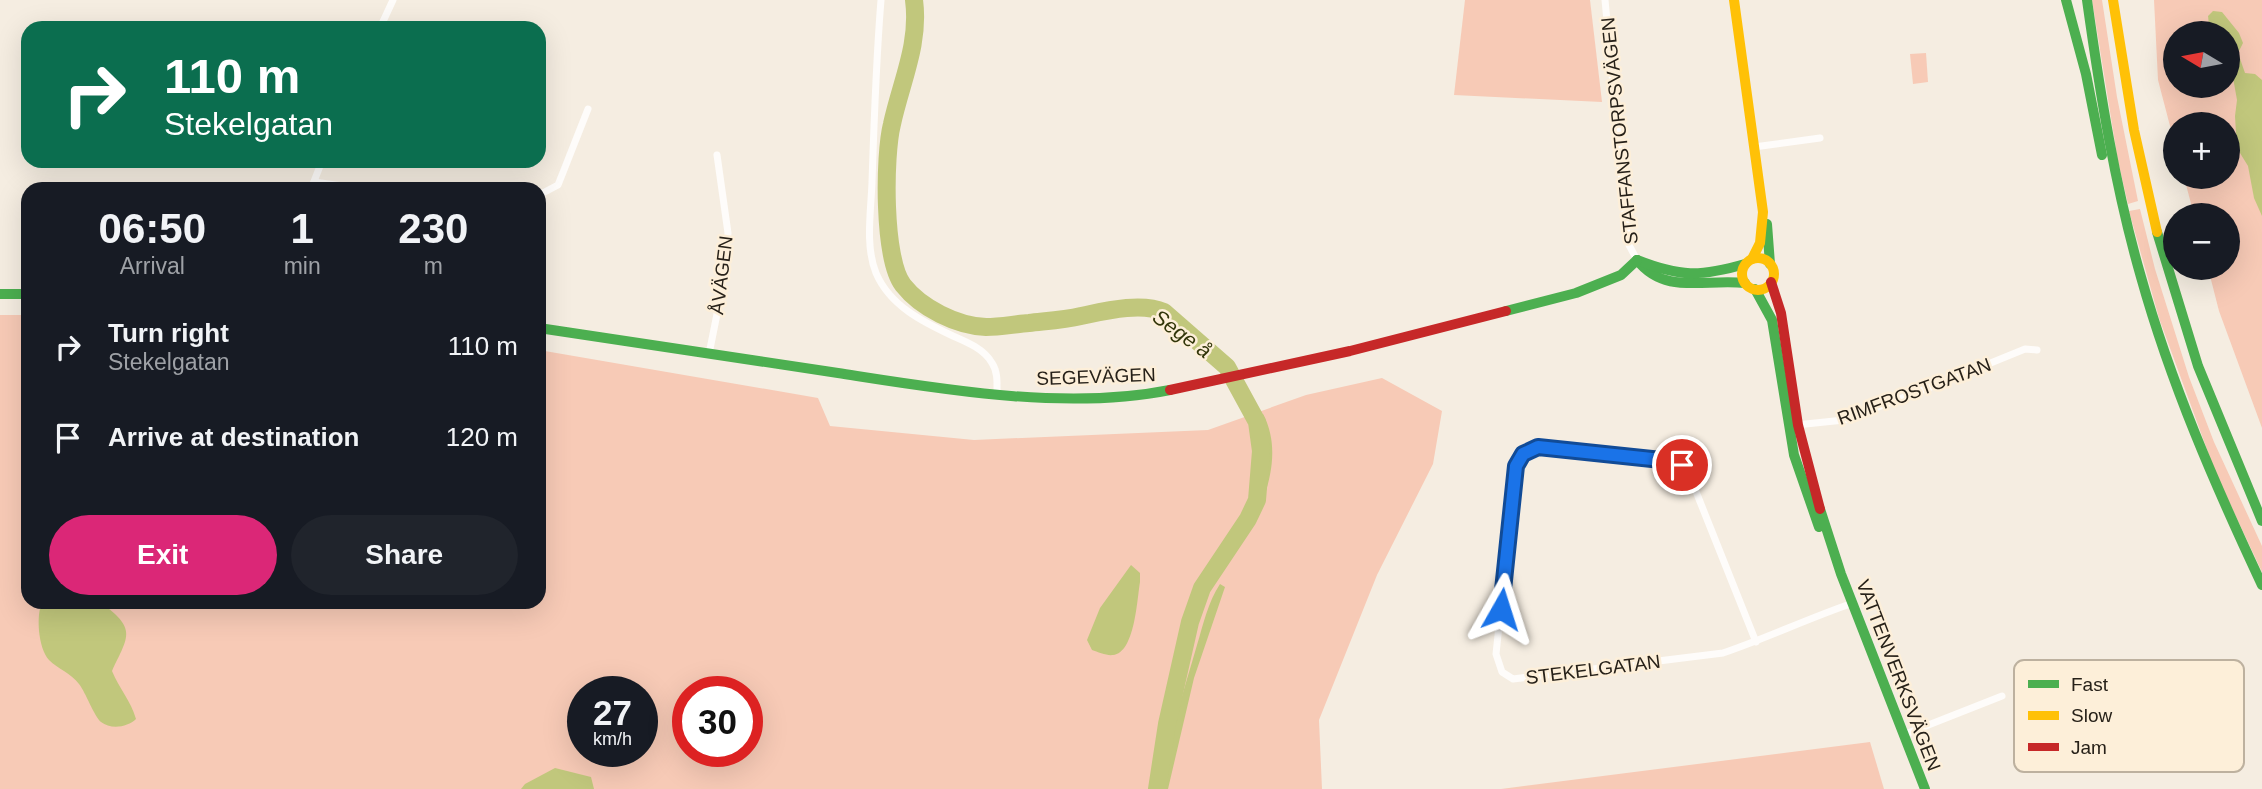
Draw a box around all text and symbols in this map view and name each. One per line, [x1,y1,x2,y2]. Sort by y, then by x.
street label: STAFFANSTORPSVÄGEN [1597,16,1642,246]
north arrow [2163,21,2240,98]
map controls [2163,21,2240,280]
icon: right [49,49,140,140]
text: 110 m [164,49,300,103]
text: Stekelgatan [164,106,333,142]
button: + [2163,112,2240,189]
button: − [2163,203,2240,280]
text: 06:50 [99,205,206,252]
text: 1 [290,205,314,252]
text: 230 [398,205,468,252]
street label: ÅVÄGEN [706,234,737,316]
text: Arrival [120,253,185,279]
text: min [284,253,321,279]
text: m [424,253,443,279]
water label: Sege å [1149,305,1216,363]
text: Turn right [108,318,229,348]
icon: right [49,328,87,366]
text: 110 m [448,331,518,361]
text: Stekelgatan [108,349,229,375]
street label: RIMFROSTGATAN [1835,354,1994,429]
street label: SEGEVÄGEN [1036,364,1156,389]
icon: arrive [49,419,87,457]
text: Arrive at destination [108,422,359,452]
text: 120 m [446,422,518,452]
pin [1652,435,1712,495]
icon: arrive [1663,446,1701,484]
button: Exit [49,515,277,595]
button: Share [291,515,518,595]
position arrow [1464,572,1538,646]
street label: VATTENVERKSVÄGEN [1852,577,1945,774]
street label: STEKELGATAN [1525,651,1662,688]
legend [2014,660,2244,772]
text: Fast [2071,674,2109,695]
speed limit sign: 30 [672,676,763,767]
text: 27 [593,693,632,732]
text: Slow [2071,705,2112,726]
text: km/h [593,729,632,749]
text: Jam [2071,737,2107,758]

